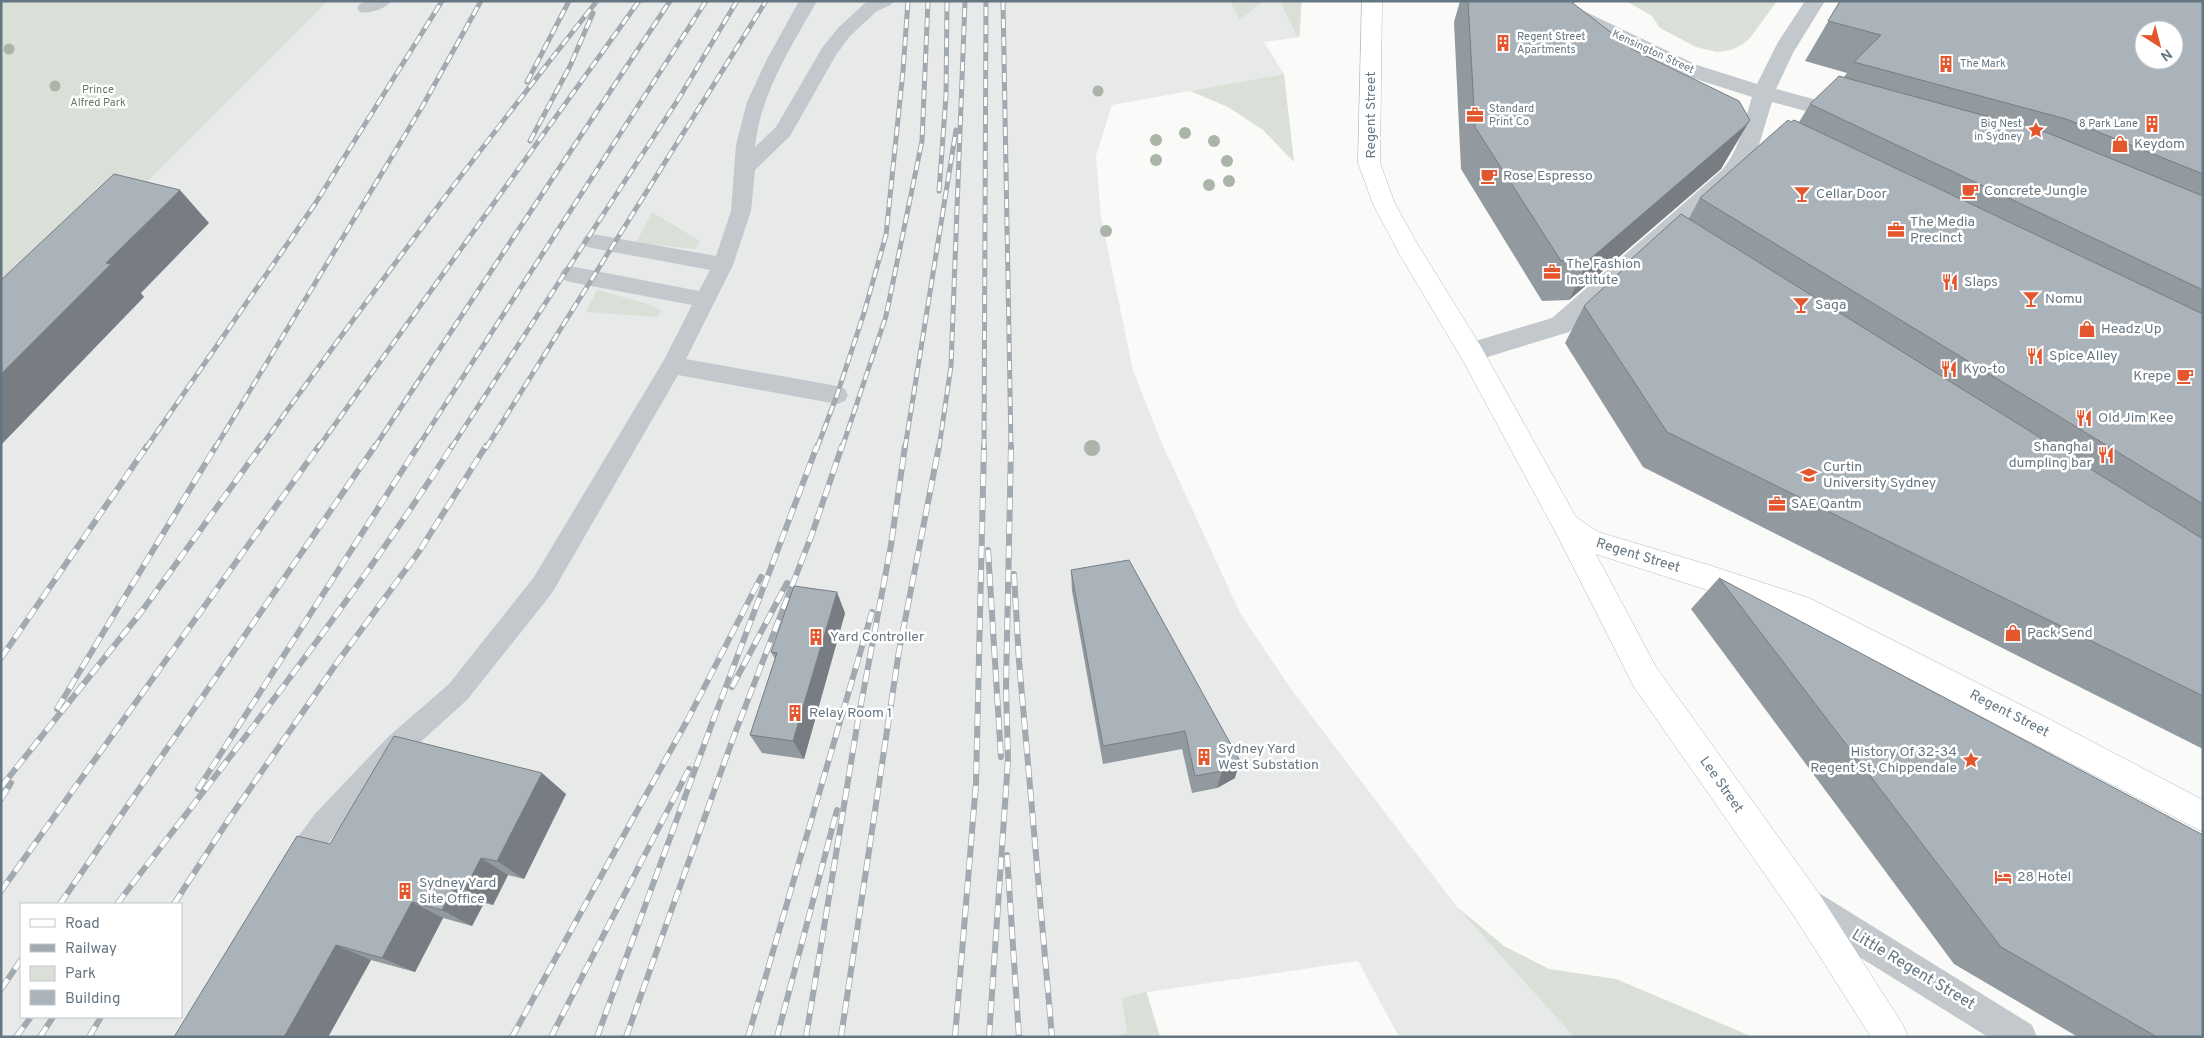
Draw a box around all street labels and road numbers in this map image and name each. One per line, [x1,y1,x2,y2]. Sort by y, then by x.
street label: Kensington Street [1610,27,1696,77]
street label: Regent Street [1363,71,1380,159]
street label: Regent Street [1594,535,1682,577]
street label: Regent Street [1966,687,2052,741]
street label: Lee Street [1695,754,1747,816]
street label: Little Regent Street [1848,925,1978,1015]

